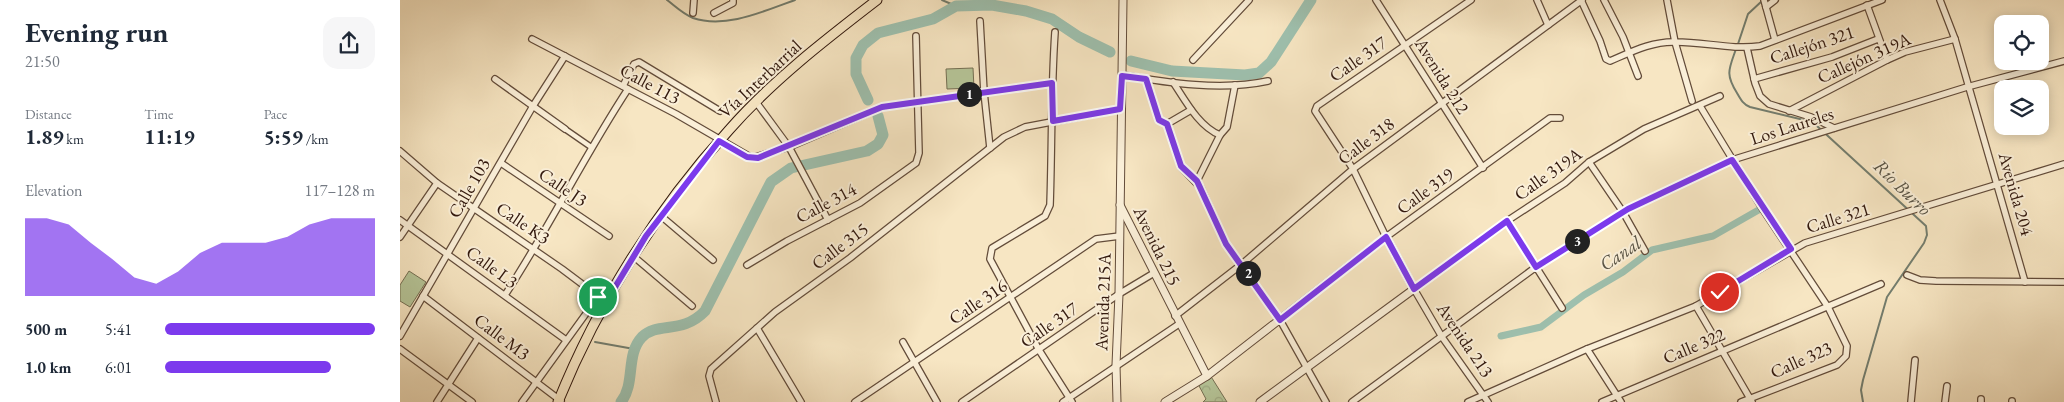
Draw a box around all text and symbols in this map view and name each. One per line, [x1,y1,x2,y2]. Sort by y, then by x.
text: Evening run [25,14,168,50]
map controls [1994,15,2049,135]
button: locate [1994,15,2049,70]
button: share [323,17,375,69]
street label: Callejón 321 [1767,20,1857,69]
street label: Callejón 319A [1813,26,1915,88]
street label: Calle 317 [1324,30,1391,87]
street label: Avenida 212 [1410,33,1475,118]
street label: Vía Interbarrial [713,34,806,123]
text: 21:50 [25,51,60,72]
street label: Calle 113 [616,58,684,109]
button: layers [1994,80,2049,135]
pin: 1 [956,82,982,106]
text: 1 [966,85,973,103]
street label: Los Laureles [1747,101,1837,150]
text: Distance [25,105,72,123]
text: Time [144,105,174,123]
text: Pace [264,105,287,123]
street label: Calle 318 [1333,112,1399,169]
text: 1.89 [25,123,64,150]
text: 11:19 [144,123,195,150]
text: 5:59 [264,123,303,150]
text: km [64,130,84,148]
text: /km [303,130,329,148]
street label: Calle 319A [1509,142,1587,205]
street label: Avenida 204 [1993,149,2039,238]
street label: Calle 103 [442,154,495,222]
water label: Rio Burro [1868,154,1937,221]
street label: Calle J3 [534,162,592,211]
street label: Calle 319 [1392,162,1458,219]
street label: Calle 314 [792,177,860,228]
text: Elevation [25,180,83,201]
text: 117–128 m [304,180,375,201]
street label: Calle K3 [492,196,555,249]
street label: Calle 321 [1803,197,1872,238]
street label: Avenida 215 [1128,201,1186,289]
street label: Calle 315 [807,217,873,274]
pin: 3 [1564,228,1590,254]
water label: Canal [1594,230,1647,276]
text: 3 [1574,232,1581,250]
street label: Calle L3 [462,240,523,293]
street label: Avenida 215A [1089,252,1116,352]
pin: 2 [1236,260,1260,286]
text: 2 [1245,264,1252,282]
pin [1699,271,1741,313]
street label: Calle 316 [944,274,1011,329]
pin [577,276,619,318]
icon: check [1706,278,1734,306]
icon: arrive [584,283,612,311]
street label: Calle 317 [1015,296,1082,353]
street label: Avenida 213 [1431,297,1499,382]
street label: Calle M3 [470,308,535,365]
text: 500 m [25,319,67,340]
text: 5:41 [105,319,132,340]
street label: Calle 322 [1659,322,1729,369]
street label: Calle 323 [1766,336,1835,383]
text: 1.0 km [25,357,71,378]
text: 6:01 [105,357,132,378]

